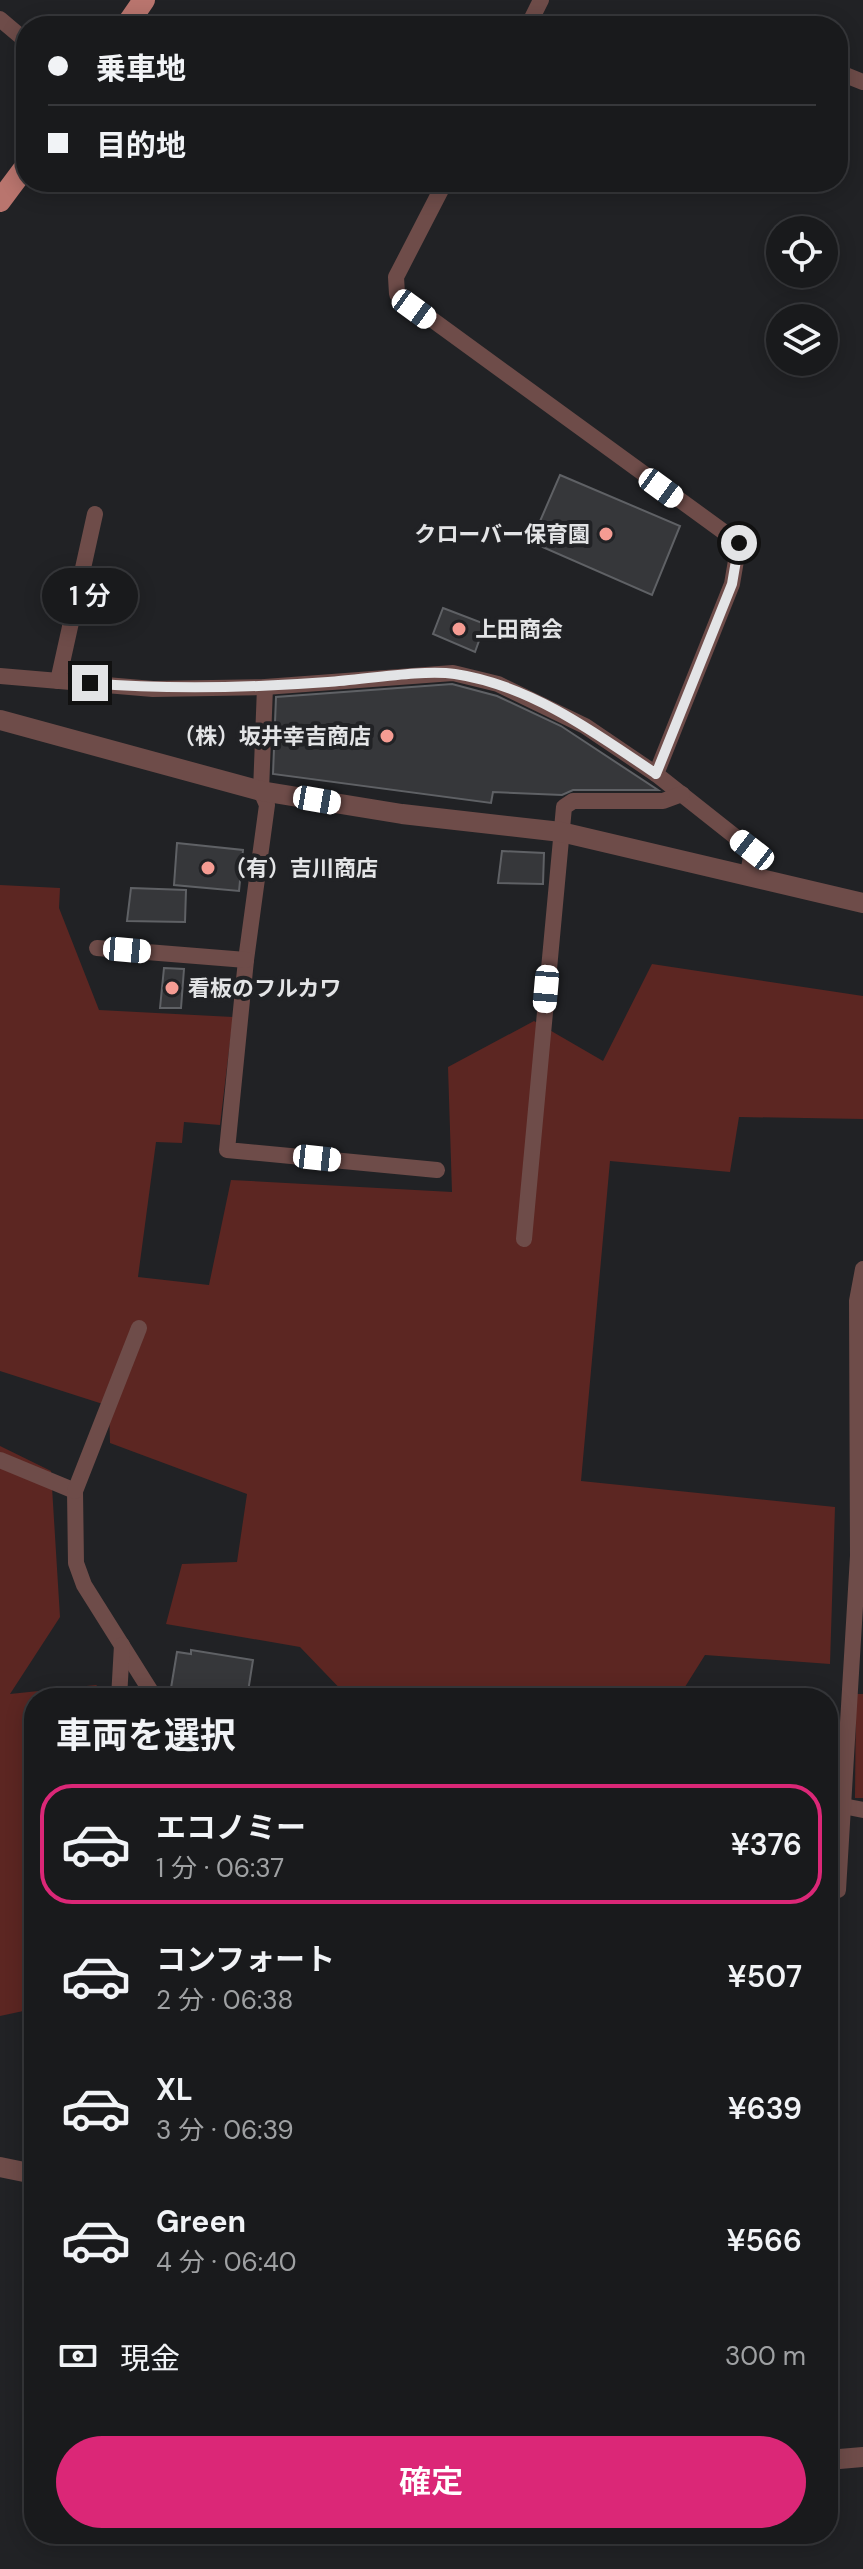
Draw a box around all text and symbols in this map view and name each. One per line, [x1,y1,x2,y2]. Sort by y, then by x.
text: 乗車地 [96,49,186,88]
text: 目的地 [96,126,186,165]
map controls [766,216,838,376]
button: locate [766,216,838,288]
car [388,285,440,333]
button: layers [766,304,838,376]
car [635,464,687,512]
place label: クローバー保育園 [414,520,590,549]
marker: クローバー保育園 [597,525,615,543]
route start [721,525,757,561]
callout: 1 分 [42,567,138,623]
text: 1 分 [69,579,111,613]
place label: 上田商会 [475,615,563,644]
marker: 上田商会 [450,620,468,638]
route end [72,665,108,701]
place label: （株）坂井幸吉商店 [173,722,371,751]
marker: （株）坂井幸吉商店 [378,727,396,745]
car [291,784,343,816]
car [726,826,778,874]
place label: （有）吉川商店 [224,854,378,883]
marker: （有）吉川商店 [199,859,217,877]
car [102,936,152,964]
car [532,964,560,1014]
place label: 看板のフルカワ [188,974,341,1003]
marker: 看板のフルカワ [163,979,181,997]
car [292,1144,342,1172]
text: 車両を選択 [56,1712,236,1759]
icon: car [60,1808,132,1880]
text: エコノミー [156,1808,306,1847]
text: ¥376 [731,1825,802,1864]
text: 1 分 · 06:37 [156,1851,284,1885]
icon: car [60,1940,132,2012]
text: コンフォート [156,1940,335,1979]
text: ¥507 [728,1957,802,1996]
text: 2 分 · 06:38 [156,1983,293,2017]
text: XL [156,2070,193,2109]
icon: car [60,2072,132,2144]
text: ¥639 [728,2089,802,2128]
text: 3 分 · 06:39 [156,2113,294,2147]
text: Green [156,2202,246,2241]
icon: car [60,2204,132,2276]
text: ¥566 [726,2221,802,2260]
text: 4 分 · 06:40 [156,2245,297,2279]
icon: cash [56,2334,100,2378]
text: 現金 [120,2339,180,2378]
text: 300 m [725,2339,806,2373]
button: 確定 [56,2436,806,2528]

